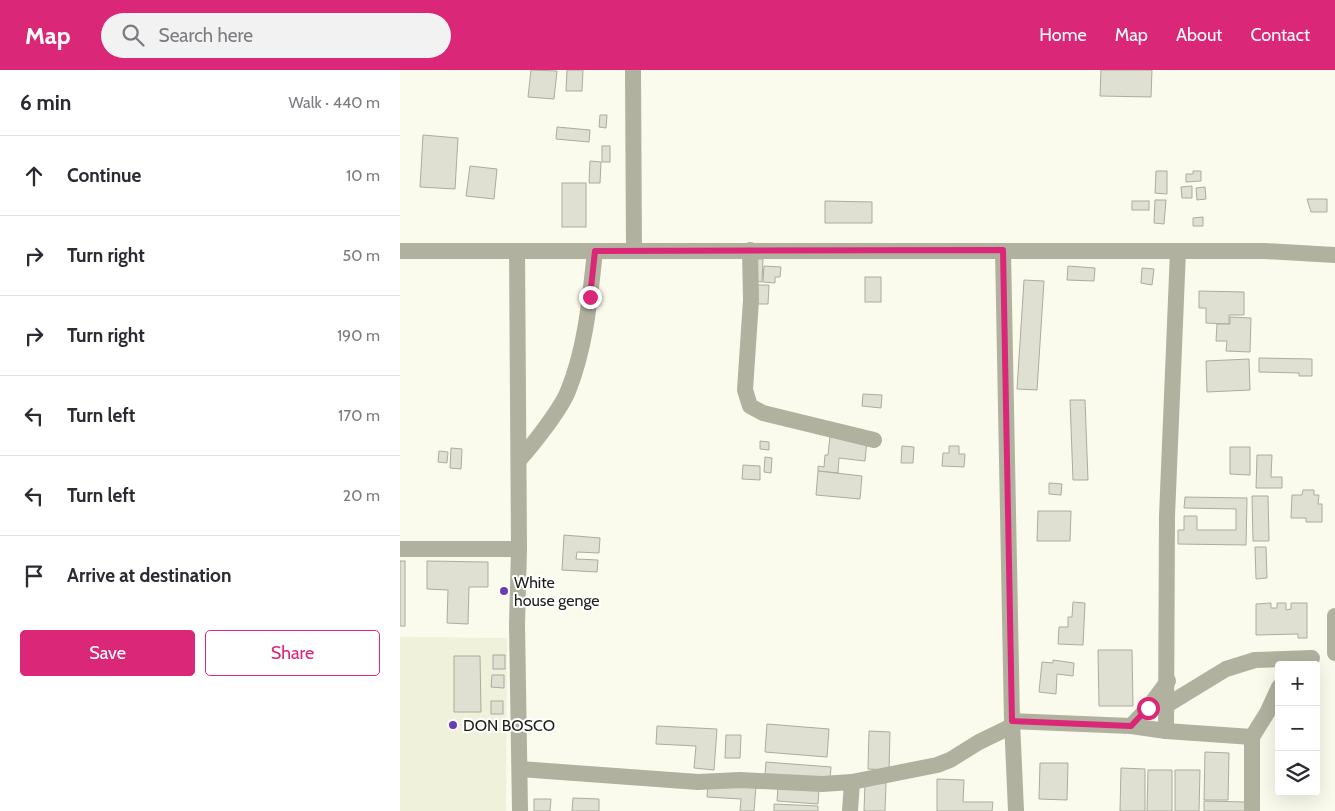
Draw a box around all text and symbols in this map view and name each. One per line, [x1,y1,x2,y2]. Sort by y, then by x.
search box [101,13,451,58]
text: Map [25,21,71,50]
icon: search [119,21,147,49]
text: Search here [159,24,253,47]
text: Home [1039,24,1087,46]
text: Map [1115,24,1148,46]
text: About [1176,24,1222,46]
text: Contact [1250,24,1310,46]
text: 6 min [20,90,71,115]
text: Walk · 440 m [289,93,380,112]
icon: ahead [20,162,48,190]
text: Continue [67,164,141,187]
text: 10 m [346,166,380,185]
icon: right [20,242,48,270]
text: Turn right [67,244,145,267]
text: 50 m [343,246,380,265]
route end [579,286,602,309]
icon: right [20,322,48,350]
text: Turn right [67,324,145,347]
text: 190 m [337,326,380,345]
icon: left [20,402,48,430]
text: Turn left [67,404,135,427]
text: 170 m [338,406,380,425]
icon: left [20,482,48,510]
text: Turn left [67,484,135,507]
text: 20 m [343,486,380,505]
icon: arrive [20,562,48,590]
text: Arrive at destination [67,564,231,587]
place label: White house genge [514,573,600,610]
marker: White house genge [498,585,510,597]
button: Save [20,630,195,676]
button: Share [205,630,380,676]
map controls [1275,661,1320,796]
button: + [1275,661,1320,706]
route start [1137,697,1160,720]
button: − [1275,706,1320,751]
place label: DON BOSCO [463,716,555,735]
marker: DON BOSCO [447,719,459,731]
button: layers [1275,751,1320,796]

